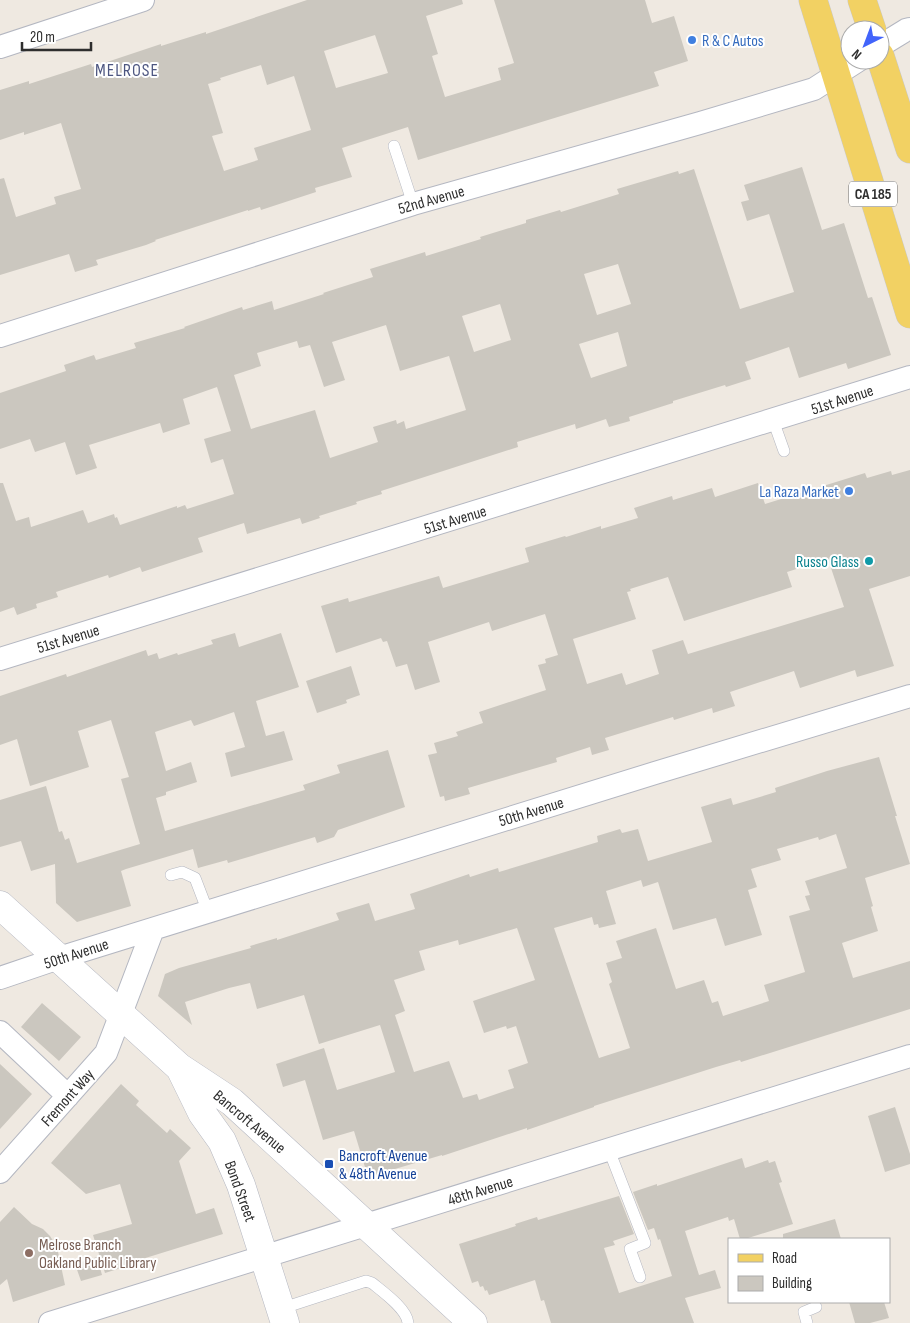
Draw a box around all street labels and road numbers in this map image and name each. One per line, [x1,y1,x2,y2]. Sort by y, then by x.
street label: 52nd Avenue [396,182,467,219]
road number: CA 185 [849,182,897,206]
street label: 51st Avenue [809,381,876,419]
street label: 51st Avenue [422,502,489,539]
street label: 51st Avenue [35,621,102,658]
street label: 50th Avenue [497,794,566,831]
street label: 50th Avenue [42,935,111,974]
street label: Fremont Way [38,1066,99,1130]
street label: Bancroft Avenue [209,1086,289,1158]
street label: Bond Street [220,1158,259,1225]
street label: 48th Avenue [446,1173,515,1210]

